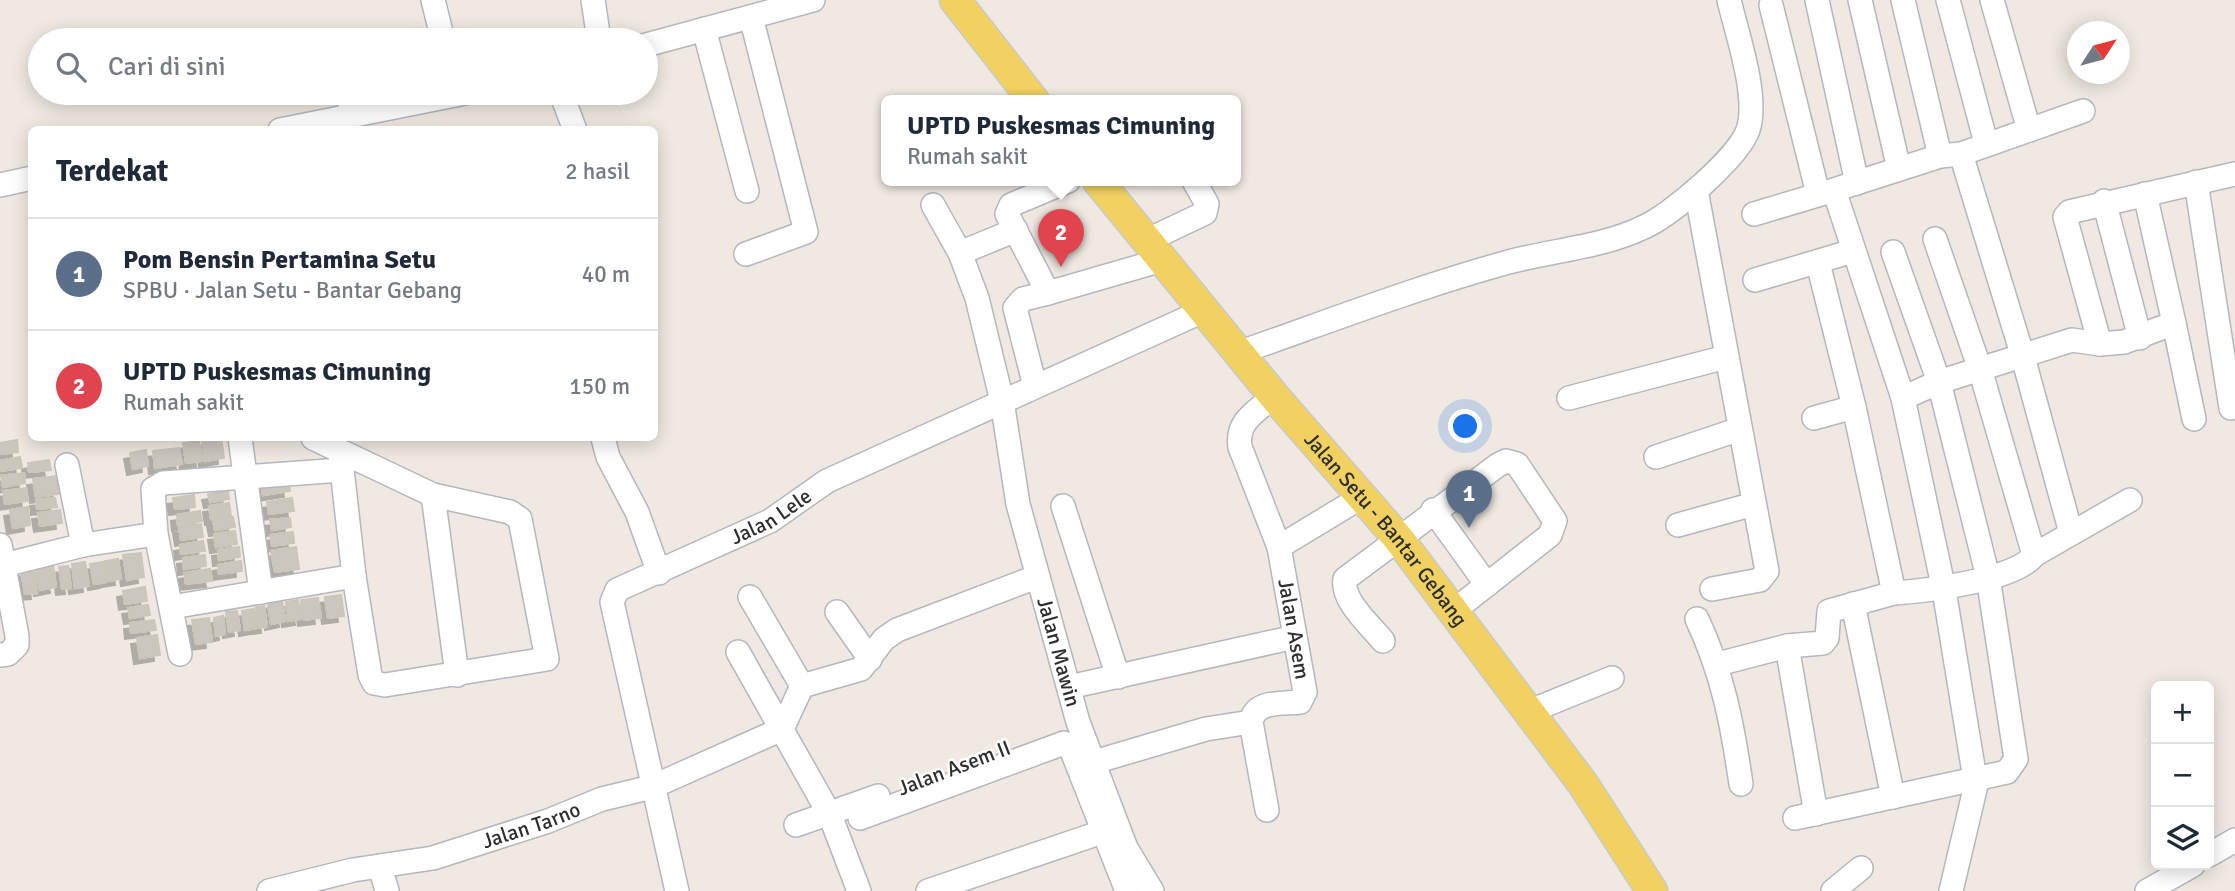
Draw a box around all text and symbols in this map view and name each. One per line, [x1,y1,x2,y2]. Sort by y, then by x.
north arrow [2067,21,2130,84]
search box [28,28,658,105]
icon: search [52,48,90,86]
text: Cari di sini [108,51,226,83]
popup [881,95,1241,186]
text: UPTD Puskesmas Cimuning [907,110,1215,142]
text: Rumah sakit [907,142,1028,171]
text: Terdekat [56,153,168,190]
text: 2 hasil [565,157,630,186]
pin: 2 [1038,209,1084,267]
text: Pom Bensin Pertamina Setu [123,244,436,276]
text: 1 [73,260,85,289]
text: 40 m [582,260,630,289]
text: SPBU · Jalan Setu - Bantar Gebang [123,276,462,305]
text: UPTD Puskesmas Cimuning [123,356,431,388]
text: 2 [73,372,85,401]
text: 150 m [569,372,630,401]
text: Rumah sakit [123,388,244,417]
your location [1448,409,1482,443]
street label: Jalan Setu - Bantar Gebang [1299,427,1473,632]
pin: 1 [1446,470,1492,528]
street label: Jalan Lele [726,483,817,550]
street label: Jalan Asem [1272,577,1316,681]
street label: Jalan Mawin [1031,594,1086,710]
map controls [2151,681,2214,870]
button: + [2151,681,2214,744]
street label: Jalan Asem II [894,735,1014,801]
button: − [2151,744,2214,807]
street label: Jalan Tarno [479,796,584,854]
button: layers [2151,807,2214,870]

